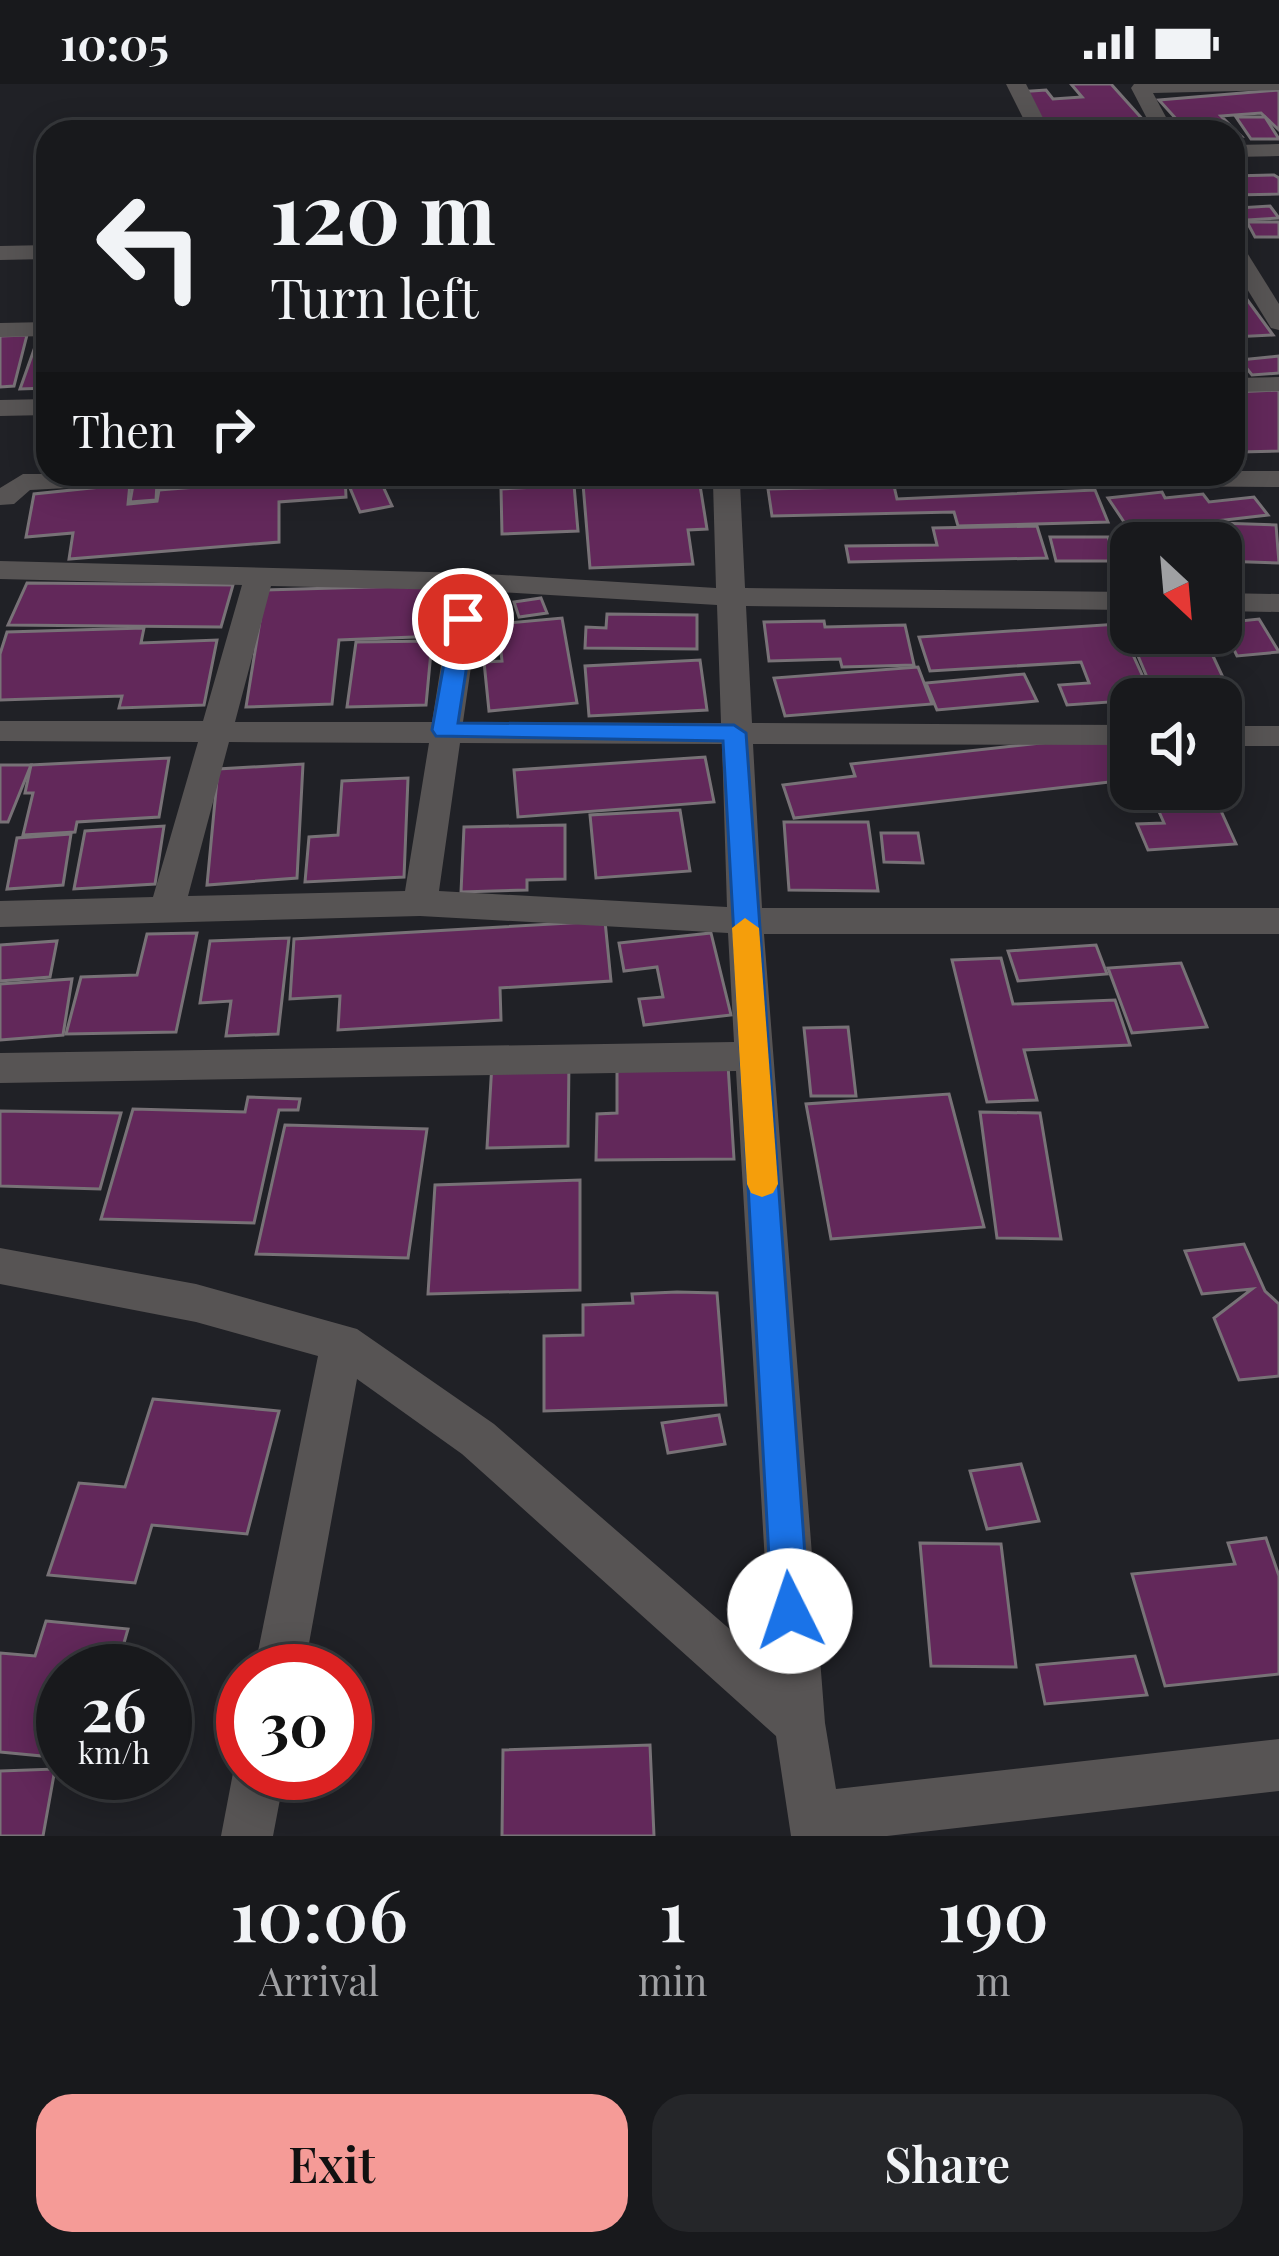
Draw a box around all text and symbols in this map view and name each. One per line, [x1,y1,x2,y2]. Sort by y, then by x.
text: 10:05 [60,12,169,72]
text: 120 m [270,154,496,266]
icon: left [72,168,228,324]
text: Turn left [270,261,479,333]
icon: right [200,396,266,462]
text: Then [72,399,176,459]
north arrow [1110,522,1242,654]
map controls [1110,522,1242,810]
pin [412,568,514,670]
icon: arrive [430,586,496,652]
button: sound [1110,678,1242,810]
position arrow [727,1548,853,1674]
speed limit sign: 30 [216,1644,372,1800]
text: 26 [81,1667,147,1747]
text: km/h [78,1732,150,1772]
text: 10:06 [230,1864,408,1960]
text: 1 [659,1864,686,1960]
text: 190 [937,1864,1049,1960]
text: Arrival [259,1954,379,2006]
text: min [638,1954,707,2006]
text: m [976,1954,1010,2006]
button: Exit [36,2094,628,2232]
button: Share [652,2094,1243,2232]

